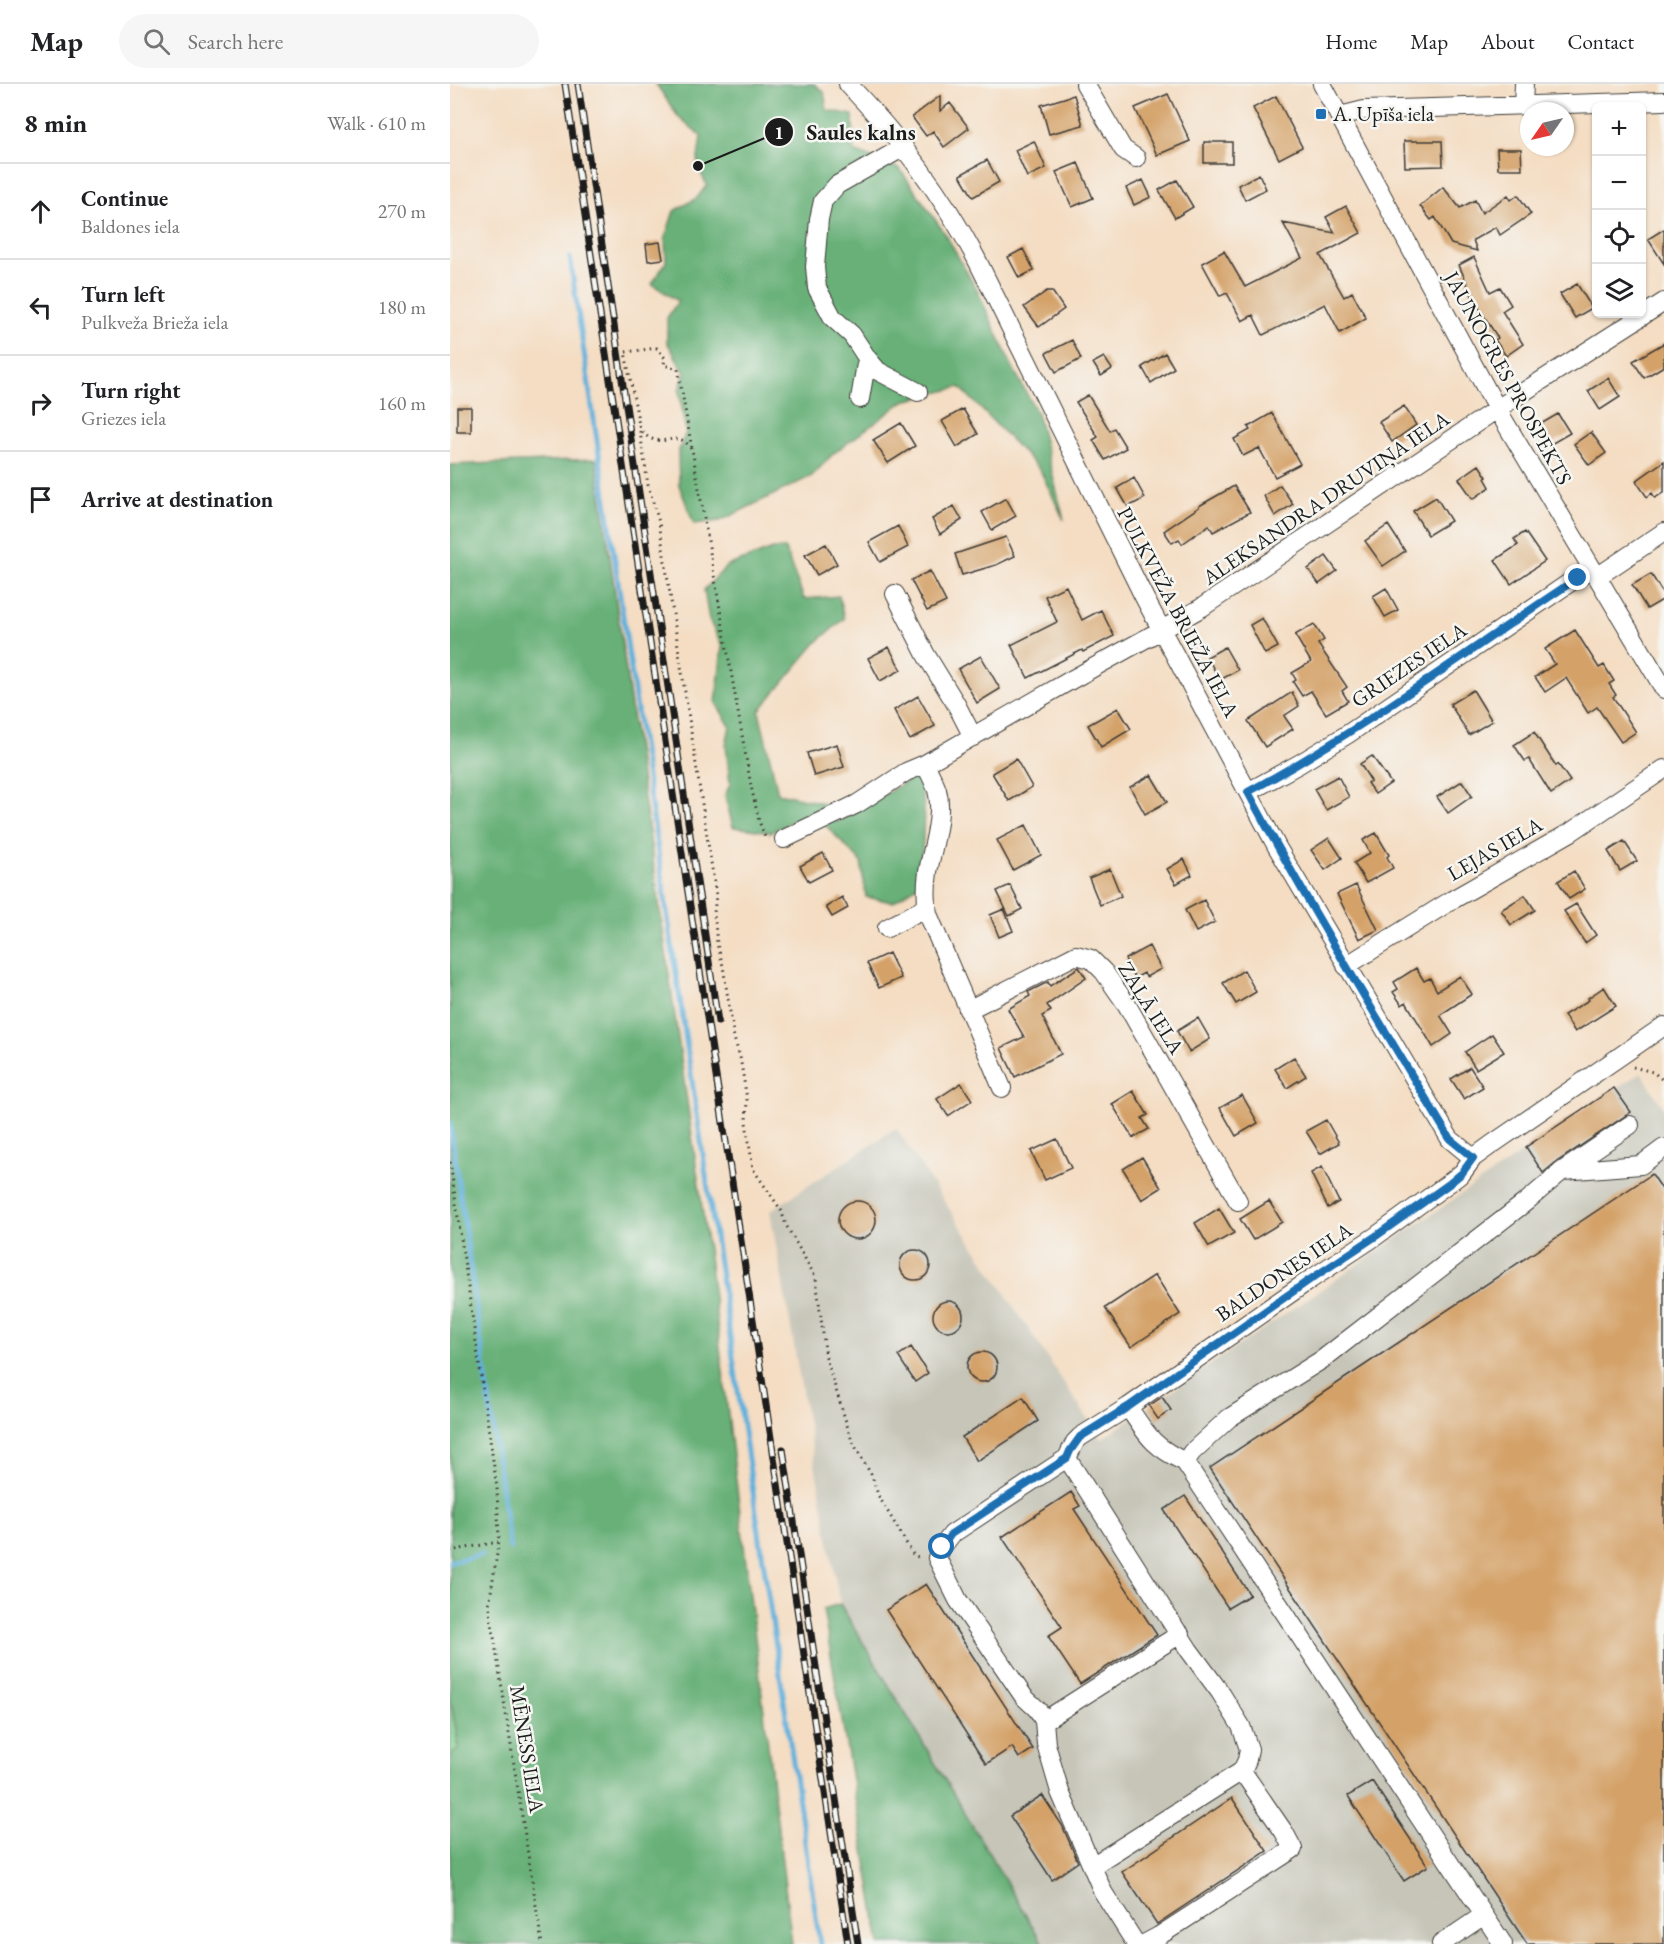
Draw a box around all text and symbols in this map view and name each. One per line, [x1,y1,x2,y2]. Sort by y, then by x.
search box [119,14,539,68]
text: Map [30,23,83,59]
icon: search [140,25,173,58]
text: Search here [188,27,283,56]
text: Home [1325,28,1377,55]
text: Map [1410,28,1448,55]
text: About [1481,28,1534,55]
text: Contact [1567,28,1634,55]
place label: A. Upīša iela [1332,100,1435,127]
north arrow [1520,102,1574,156]
map controls [1592,102,1646,318]
button: + [1592,102,1646,156]
text: 8 min [24,106,87,140]
marker: A. Upīša iela [1314,107,1328,121]
text: Walk · 610 m [327,110,426,136]
callout: Saules kalns [764,112,928,152]
text: Saules kalns [806,118,916,147]
text: 1 [774,121,784,144]
button: − [1592,156,1646,210]
text: Continue [81,184,168,213]
icon: ahead [24,195,57,228]
text: 270 m [378,198,426,224]
button: locate [1592,210,1646,264]
text: Baldones iela [81,213,180,239]
button: layers [1592,264,1646,318]
street label: JAUNOGRES PROSPEKTS [1438,265,1578,489]
text: Turn left [81,280,165,309]
icon: left [24,291,57,324]
text: 180 m [378,294,426,320]
text: Pulkveža Brieža iela [81,309,228,335]
text: Turn right [81,376,180,405]
icon: right [24,387,57,420]
text: 160 m [378,390,426,416]
street label: ALEKSANDRA DRUVIŅA IELA [1196,404,1455,591]
text: Griezes iela [81,405,166,431]
icon: arrive [24,483,57,516]
text: Arrive at destination [81,485,273,514]
street label: PULKVEŽA BRIEŽA IELA [1111,502,1246,722]
route end [1564,564,1590,590]
street label: GRIEZES IELA [1346,616,1472,713]
street label: LEJAS IELA [1442,810,1548,887]
street label: ZAĻĀ IELA [1112,956,1191,1059]
street label: BALDONES IELA [1210,1216,1358,1327]
route start [928,1533,954,1559]
street label: MĒNESS IELA [504,1683,551,1815]

